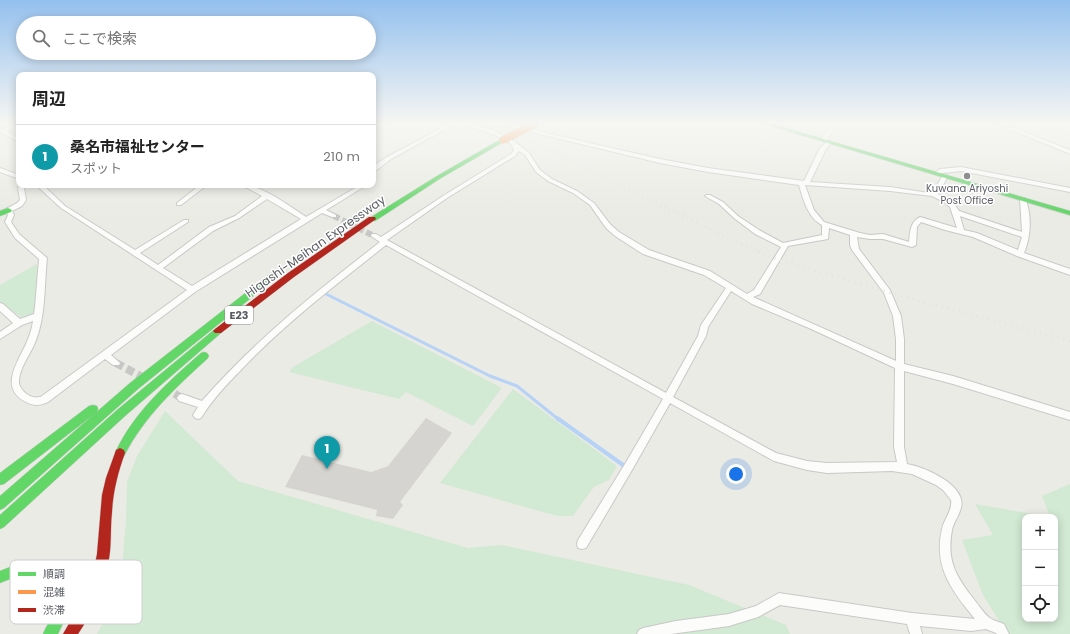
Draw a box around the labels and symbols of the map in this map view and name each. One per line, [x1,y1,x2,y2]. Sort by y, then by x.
marker: Kuwana Ariyoshi Post Office [962,171,972,181]
place label: Kuwana Ariyoshi Post Office [926,181,1008,208]
street label: Higashi-Meihan Expressway [241,191,389,301]
road number: E23 [225,306,253,324]
pin: 1 [314,436,340,469]
your location [726,464,746,484]
legend [10,560,142,624]
text: 順調 [43,566,65,582]
text: 混雑 [43,584,65,600]
text: 渋滞 [43,602,65,618]

